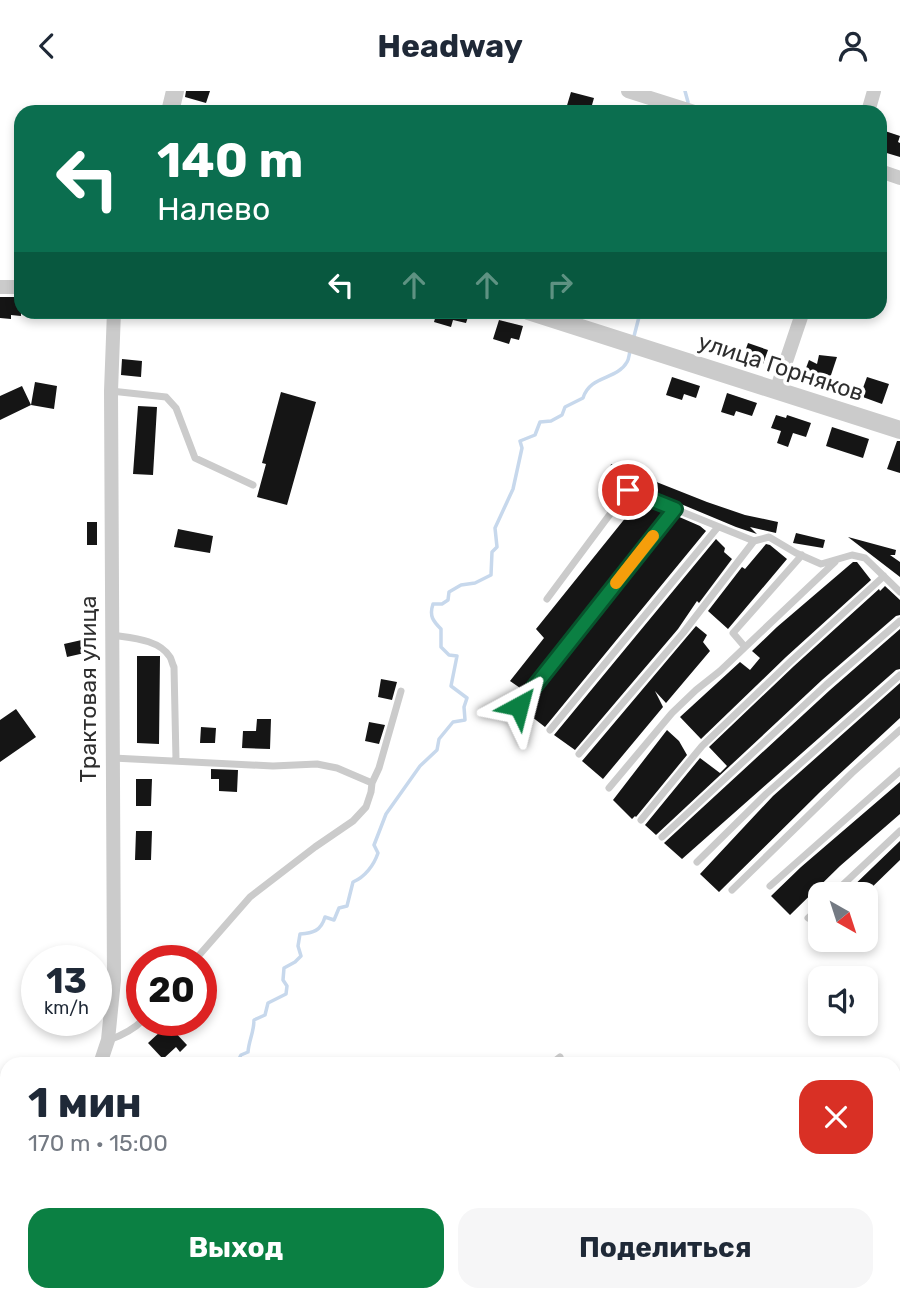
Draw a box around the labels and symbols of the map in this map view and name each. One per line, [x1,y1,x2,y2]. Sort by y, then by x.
street label: улица Горняков [695,327,867,407]
pin [598,460,658,520]
street label: Трактовая улица [74,596,102,782]
position arrow [482,669,556,743]
north arrow [808,882,878,952]
speed limit sign: 20 [126,945,217,1036]

